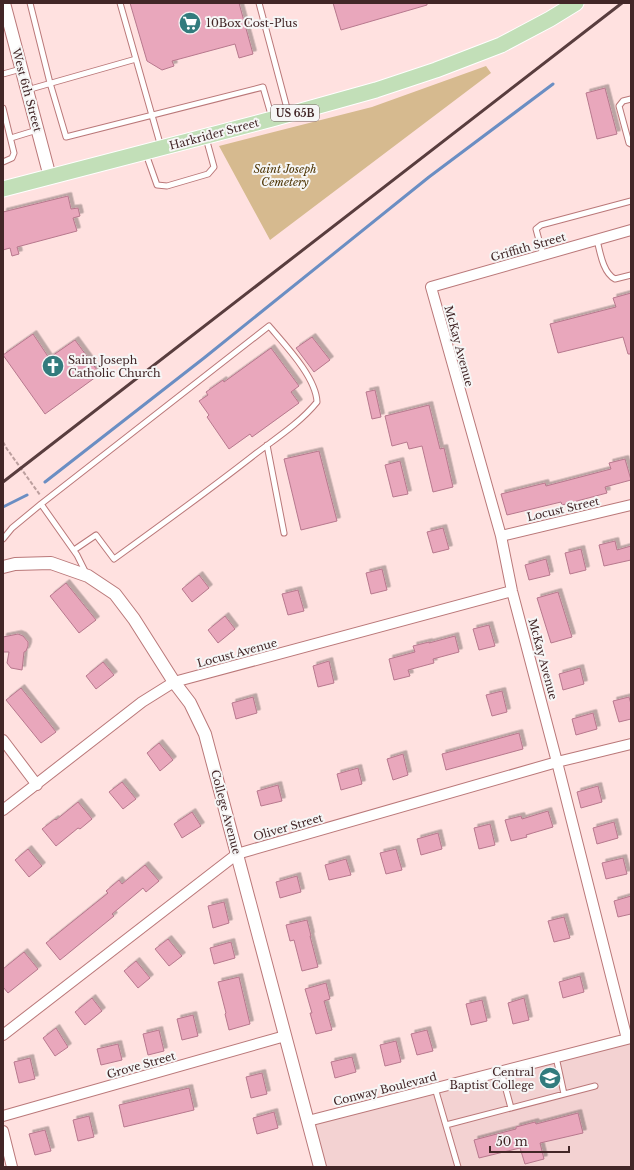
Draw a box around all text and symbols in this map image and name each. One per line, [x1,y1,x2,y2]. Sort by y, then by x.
supermarket icon: 10Box Cost-Plus [177,10,203,36]
place label: 10Box Cost-Plus [206,16,297,30]
street label: West 6th Street [9,46,45,134]
road number: US 65B [271,105,319,121]
street label: Harkrider Street [168,115,261,153]
park label: Saint Joseph Cemetery [254,162,316,189]
street label: Griffith Street [489,229,568,264]
street label: McKay Avenue [441,304,477,388]
church icon: Saint Joseph Catholic Church [40,353,66,379]
place label: Saint Joseph Catholic Church [68,353,161,380]
street label: Locust Street [525,494,601,524]
street label: McKay Avenue [525,617,561,701]
street label: Locust Avenue [195,636,279,670]
street label: College Avenue [208,768,244,856]
street label: Oliver Street [252,810,325,844]
street label: Grove Street [105,1048,178,1081]
place label: Central Baptist College [449,1065,534,1092]
school or university icon: Central Baptist College [537,1065,563,1091]
street label: Conway Boulevard [332,1069,439,1109]
scale bar [490,1128,569,1154]
text: 50 m [496,1134,528,1149]

